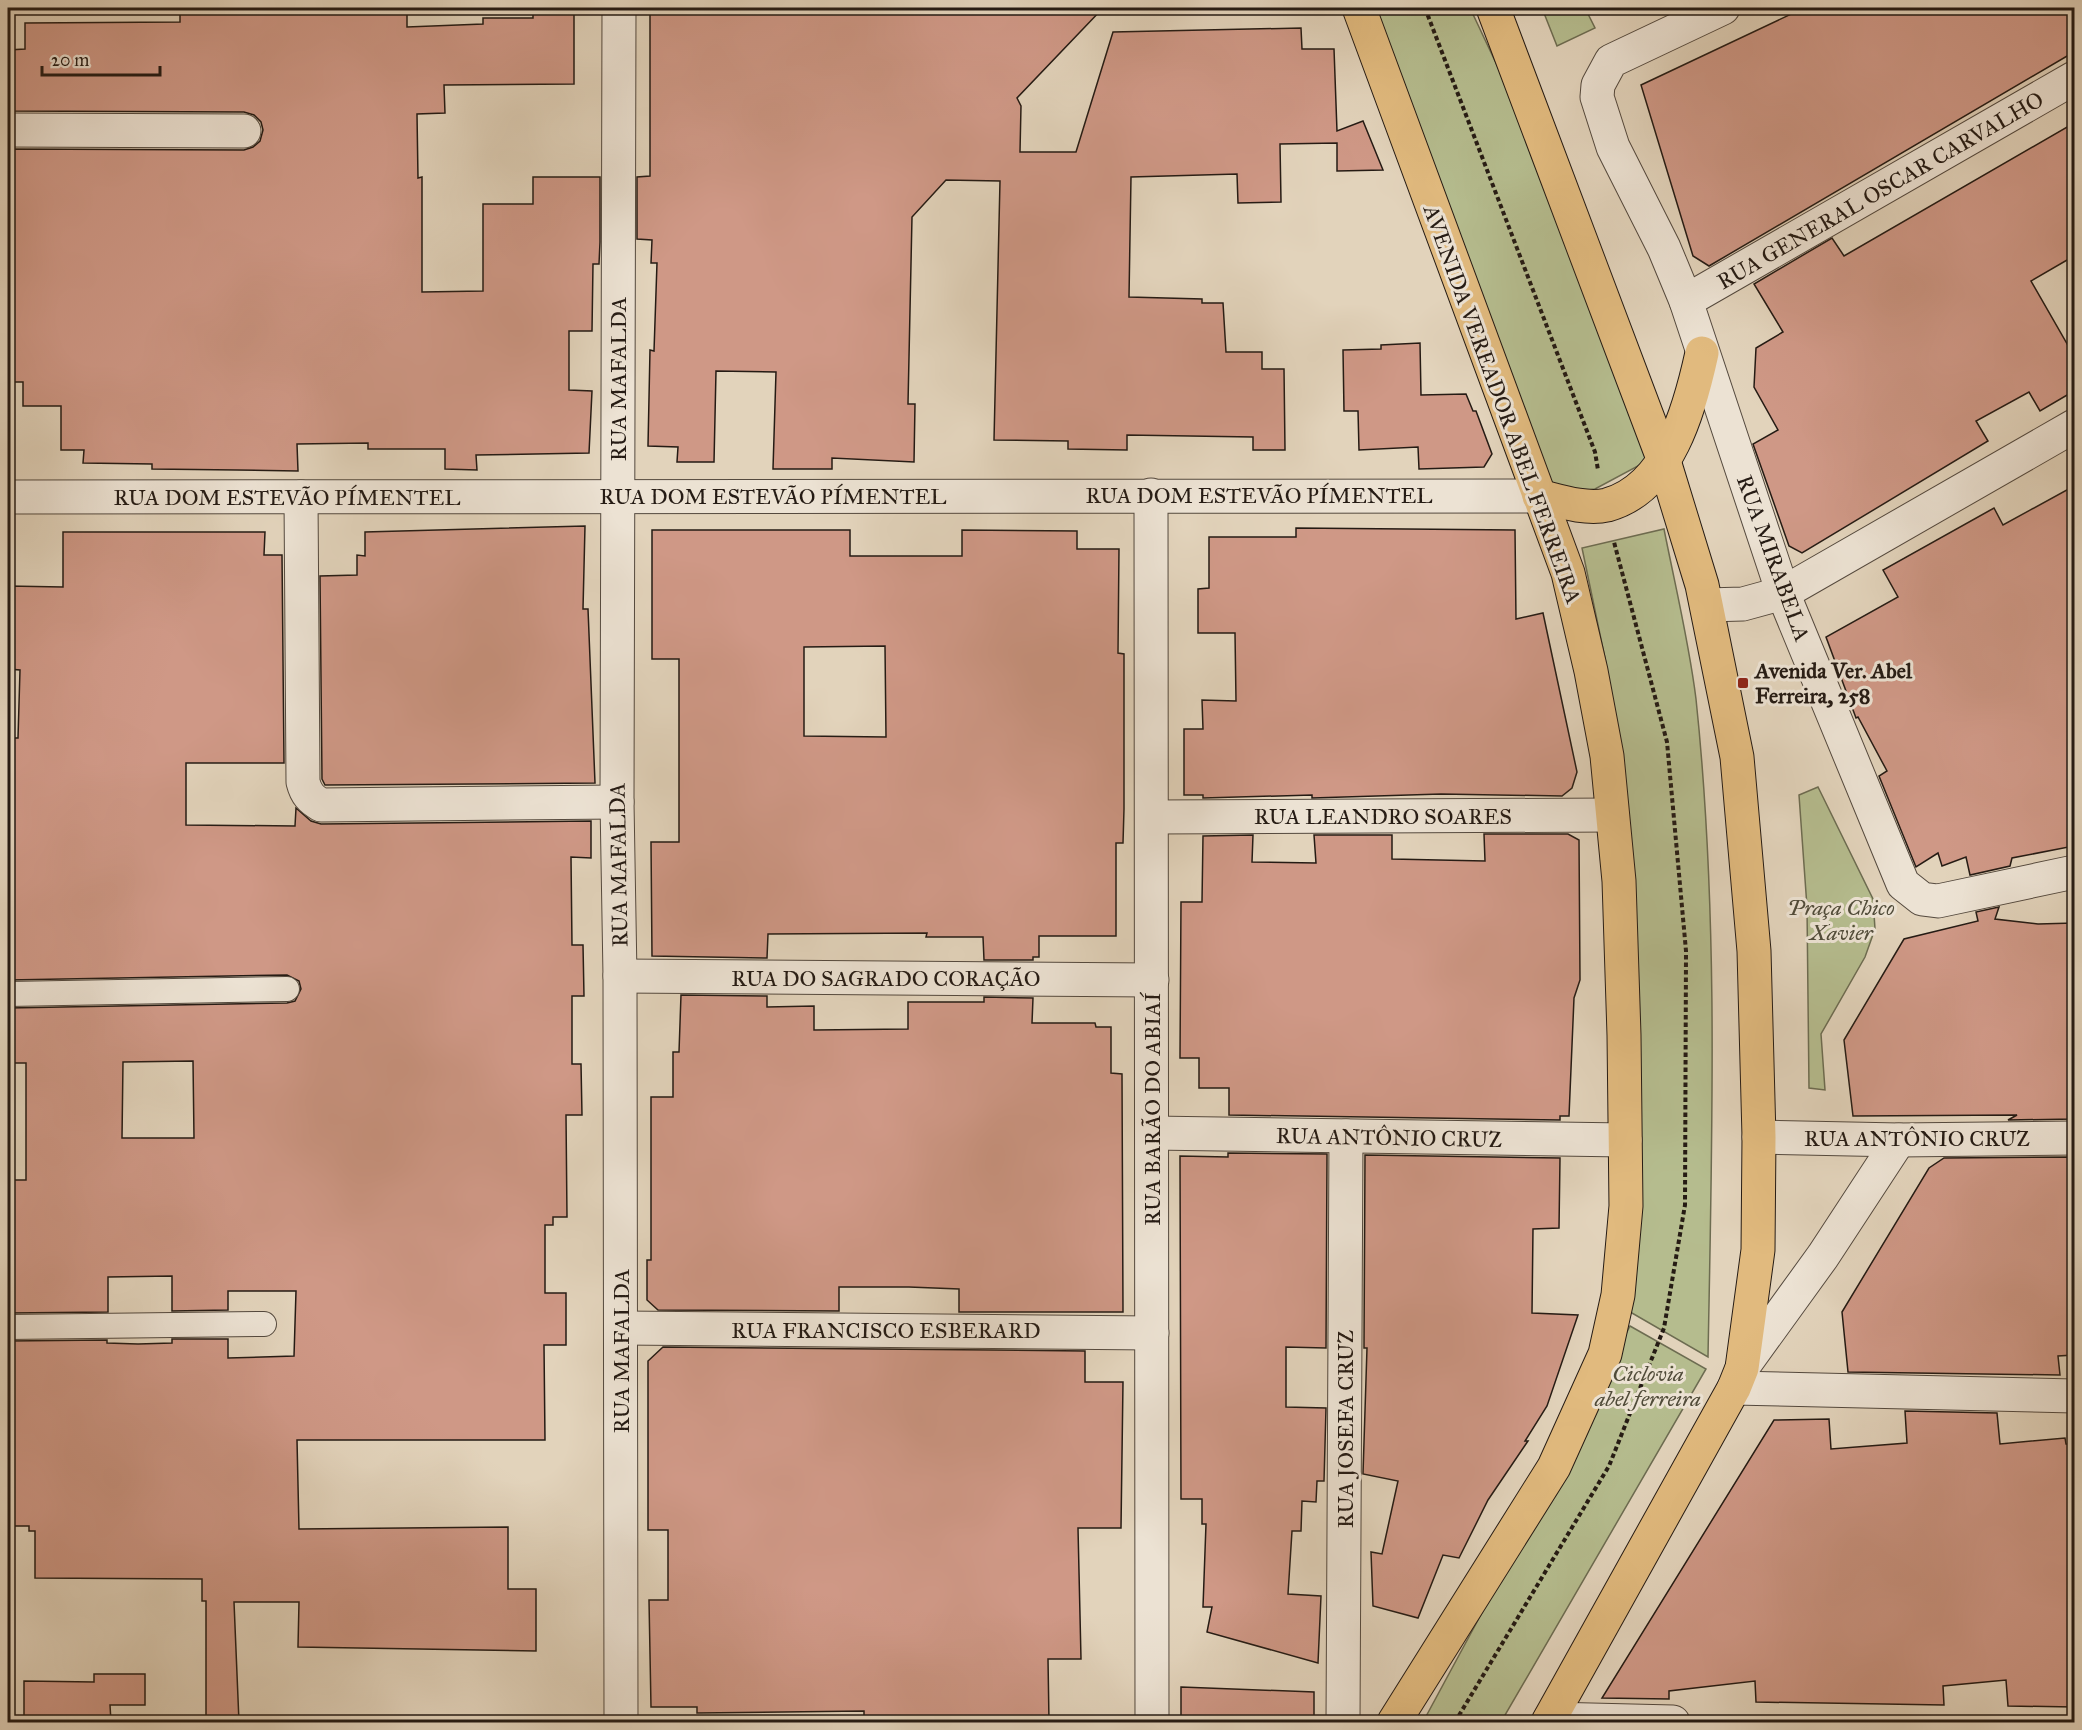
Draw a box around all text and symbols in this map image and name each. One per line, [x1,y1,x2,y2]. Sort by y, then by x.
scale bar [42,39,160,77]
text: 20 m [51,49,89,71]
street label: RUA GENERAL OSCAR CARVALHO [1712,86,2048,295]
street label: AVENIDA VEREADOR ABEL FERREIRA [1417,200,1588,607]
street label: RUA MAFALDA [605,297,632,461]
street label: RUA MIRABELA [1731,471,1816,645]
street label: RUA DOM ESTEVÃO PÍMENTEL [1085,482,1433,509]
street label: RUA DOM ESTEVÃO PÍMENTEL [599,483,947,510]
street label: RUA DOM ESTEVÃO PÍMENTEL [113,484,461,511]
place label: Avenida Ver. Abel Ferreira, 258 [1753,657,1913,709]
marker: Avenida Ver. Abel Ferreira, 258 [1736,676,1750,690]
street label: RUA MAFALDA [604,782,633,947]
street label: RUA LEANDRO SOARES [1254,803,1512,830]
park label: Praça Chico Xavier [1787,894,1895,946]
street label: RUA DO SAGRADO CORAÇÃO [731,965,1041,992]
street label: RUA BARÃO DO ABIAÍ [1139,992,1166,1226]
street label: RUA ANTÔNIO CRUZ [1276,1122,1502,1153]
street label: RUA ANTÔNIO CRUZ [1804,1125,2030,1152]
street label: RUA MAFALDA [608,1269,635,1433]
street label: RUA FRANCISCO ESBERARD [731,1317,1041,1344]
street label: RUA JOSEFA CRUZ [1332,1330,1359,1528]
park label: Ciclovia abel ferreira [1594,1360,1701,1412]

